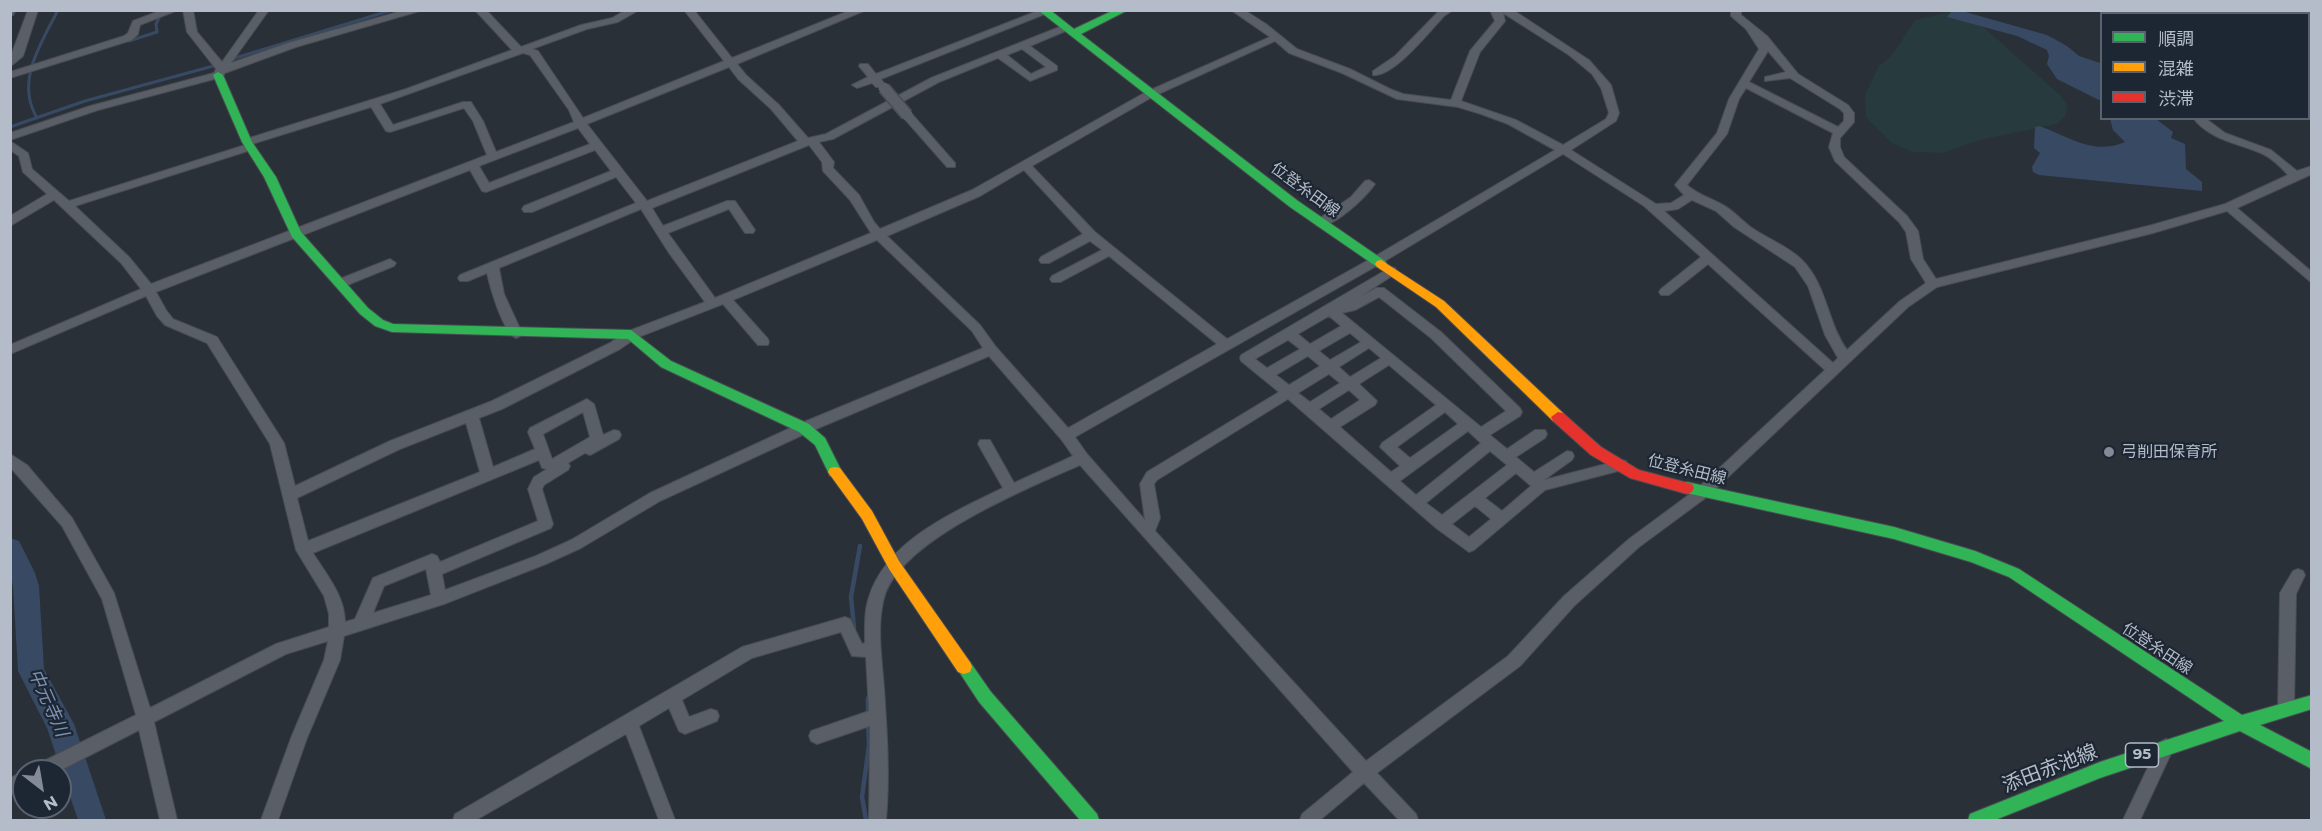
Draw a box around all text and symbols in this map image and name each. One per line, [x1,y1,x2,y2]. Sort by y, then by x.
legend [2100,12,2310,120]
text: 順調 [2158,28,2194,50]
text: 混雑 [2158,58,2194,80]
text: 渋滞 [2158,88,2194,110]
street label: 位登糸田線 [1267,159,1343,221]
place label: 弓削田保育所 [2121,442,2217,462]
marker: 弓削田保育所 [2102,445,2116,459]
street label: 位登糸田線 [1646,451,1728,489]
street label: 位登糸田線 [2118,619,2196,679]
water label: 中元寺川 [23,666,73,740]
street label: 添田赤池線 [1999,740,2101,798]
road number: 95 [2126,743,2158,767]
north arrow [12,759,72,819]
text: N [40,792,61,815]

